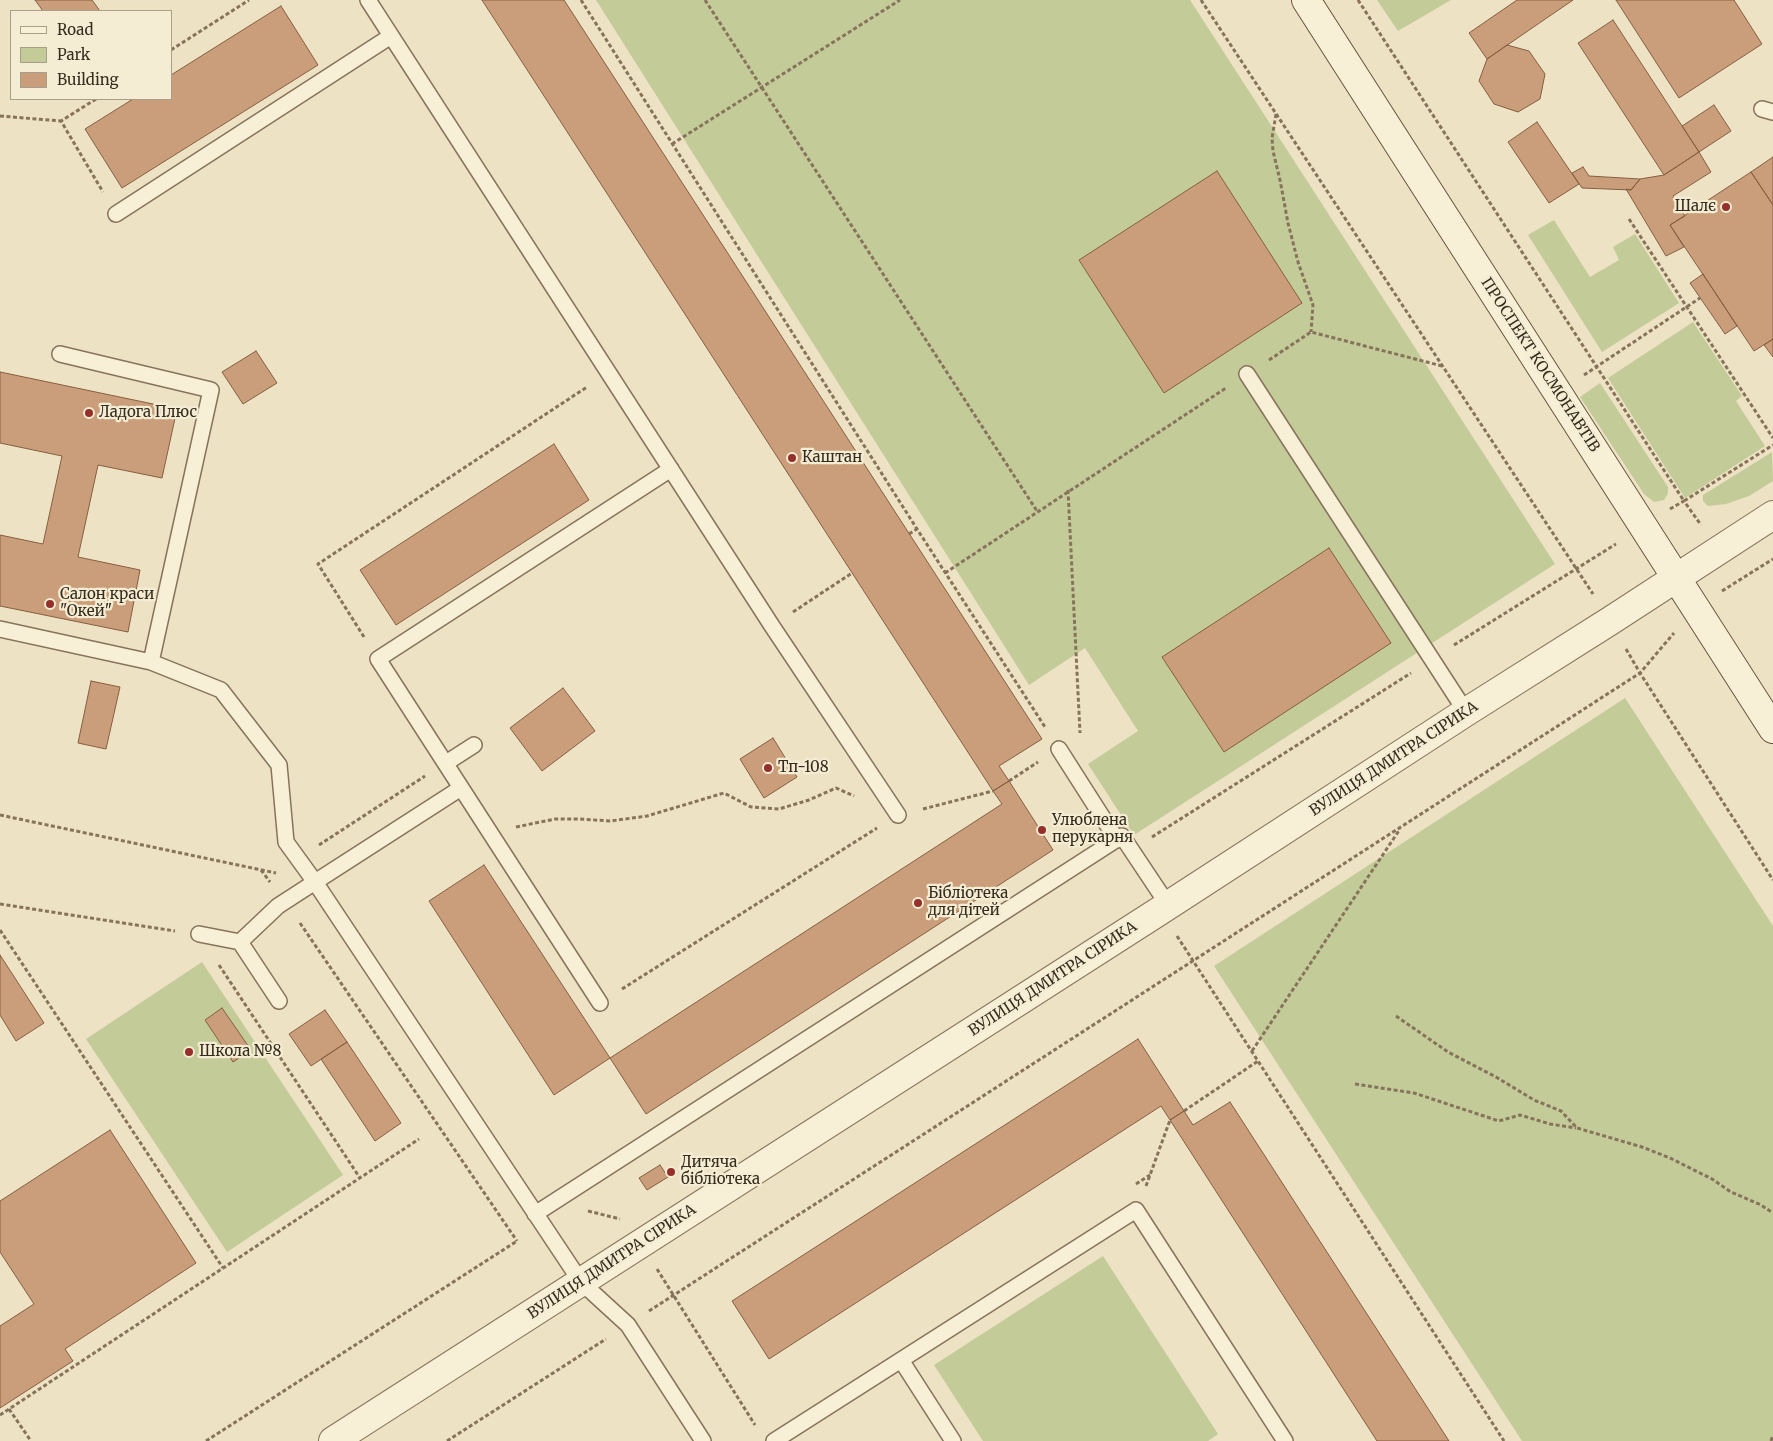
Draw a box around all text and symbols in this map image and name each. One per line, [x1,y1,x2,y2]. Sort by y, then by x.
legend [10,10,172,100]
text: Road [57,20,93,39]
text: Park [57,45,90,64]
text: Building [57,70,119,89]
place label: Шалє [1675,198,1716,216]
marker: Шалє [1720,201,1732,213]
street label: ПРОСПЕКТ КОСМОНАВТІВ [1477,275,1603,455]
place label: Ладога Плюс [99,404,197,422]
marker: Ладога Плюс [83,407,95,419]
place label: Каштан [802,449,862,467]
marker: Каштан [786,452,798,464]
place label: Салон краси "Окей" [60,586,154,621]
marker: Салон краси "Окей" [44,598,56,610]
street label: ВУЛИЦЯ ДМИТРА СІРИКА [1306,698,1482,820]
place label: Тп-108 [778,759,829,777]
marker: Тп-108 [762,762,774,774]
place label: Улюблена перукарня [1052,812,1133,847]
marker: Улюблена перукарня [1036,824,1048,836]
place label: Бібліотека для дітей [928,885,1008,920]
marker: Бібліотека для дітей [912,897,924,909]
street label: ВУЛИЦЯ ДМИТРА СІРИКА [965,918,1141,1040]
place label: Школа №8 [199,1043,281,1061]
marker: Школа №8 [183,1046,195,1058]
place label: Дитяча бібліотека [681,1154,760,1189]
marker: Дитяча бібліотека [665,1166,677,1178]
street label: ВУЛИЦЯ ДМИТРА СІРИКА [524,1201,700,1323]

